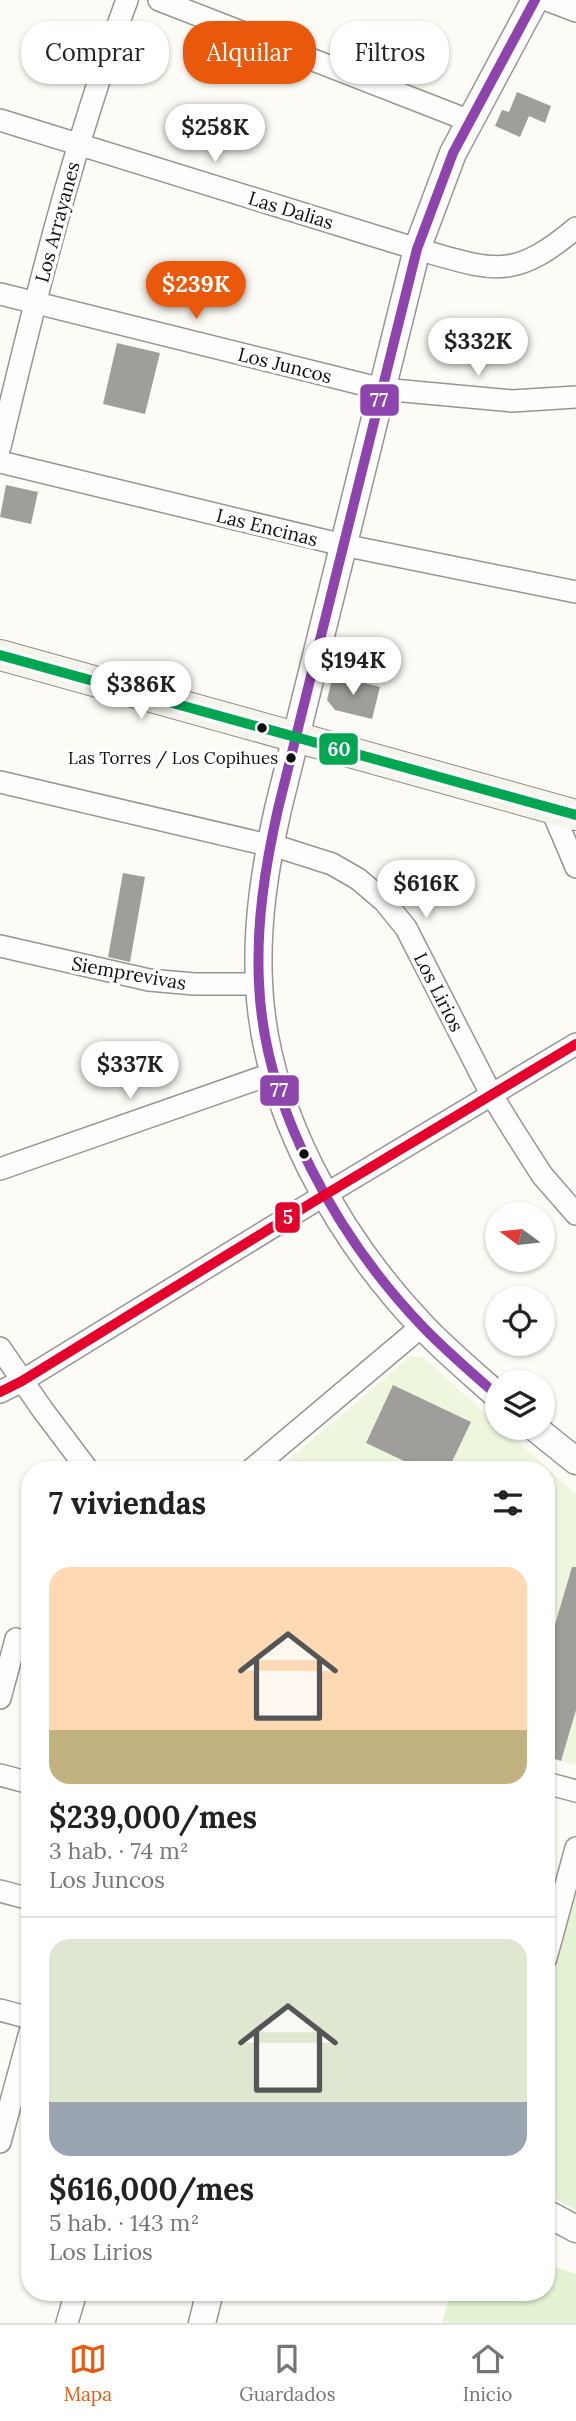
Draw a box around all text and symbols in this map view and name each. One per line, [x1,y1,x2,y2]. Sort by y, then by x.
chip: Comprar [21,21,169,84]
chip: Alquilar [183,21,316,84]
chip: Filtros [330,21,449,84]
pin: $258K [166,104,264,164]
text: $258K [181,112,249,141]
street label: Los Arrayanes [29,159,85,285]
street label: Las Dalias [245,186,337,234]
pin: $239K [147,262,245,321]
text: $239K [162,269,230,298]
pin: $332K [429,318,527,378]
text: $332K [444,326,512,355]
street label: Los Juncos [236,342,335,388]
line badge: 77 [359,383,400,417]
text: 77 [370,388,388,412]
street label: Las Encinas [214,503,321,551]
pin: $194K [304,638,402,697]
text: $194K [320,645,386,674]
pin: $386K [92,662,190,721]
text: $386K [106,669,176,698]
unlabelled marker [255,721,269,735]
line badge: 60 [318,732,359,766]
text: 60 [327,737,351,761]
place label: Las Torres / Los Copihues [68,747,278,769]
marker: Las Torres / Los Copihues [284,751,298,765]
pin: $616K [377,860,475,920]
text: $616K [393,868,459,897]
street label: Los Lirios [409,948,469,1036]
street label: Siemprevivas [70,951,188,995]
pin: $337K [81,1042,179,1101]
text: $337K [97,1049,163,1078]
line badge: 77 [259,1074,300,1107]
text: 77 [270,1078,288,1102]
unlabelled marker [297,1147,311,1161]
line badge: 5 [274,1201,301,1234]
north arrow [485,1202,555,1272]
map controls [485,1202,555,1440]
text: 5 [283,1205,293,1229]
button: locate [485,1286,555,1356]
button: layers [485,1370,555,1440]
text: 7 viviendas [49,1484,206,1522]
icon: filters [489,1484,527,1522]
icon: home [225,1613,351,1739]
text: $239,000/mes [49,1798,257,1836]
text: 3 hab. · 74 m² [49,1836,189,1865]
text: Los Juncos [49,1865,165,1894]
icon: home [225,1985,351,2111]
text: $616,000/mes [49,2170,254,2208]
text: 5 hab. · 143 m² [49,2208,199,2237]
text: Los Lirios [49,2237,153,2266]
tab: Mapa [64,2340,112,2406]
tab: Guardados [239,2340,335,2406]
tab: Inicio [463,2340,512,2406]

